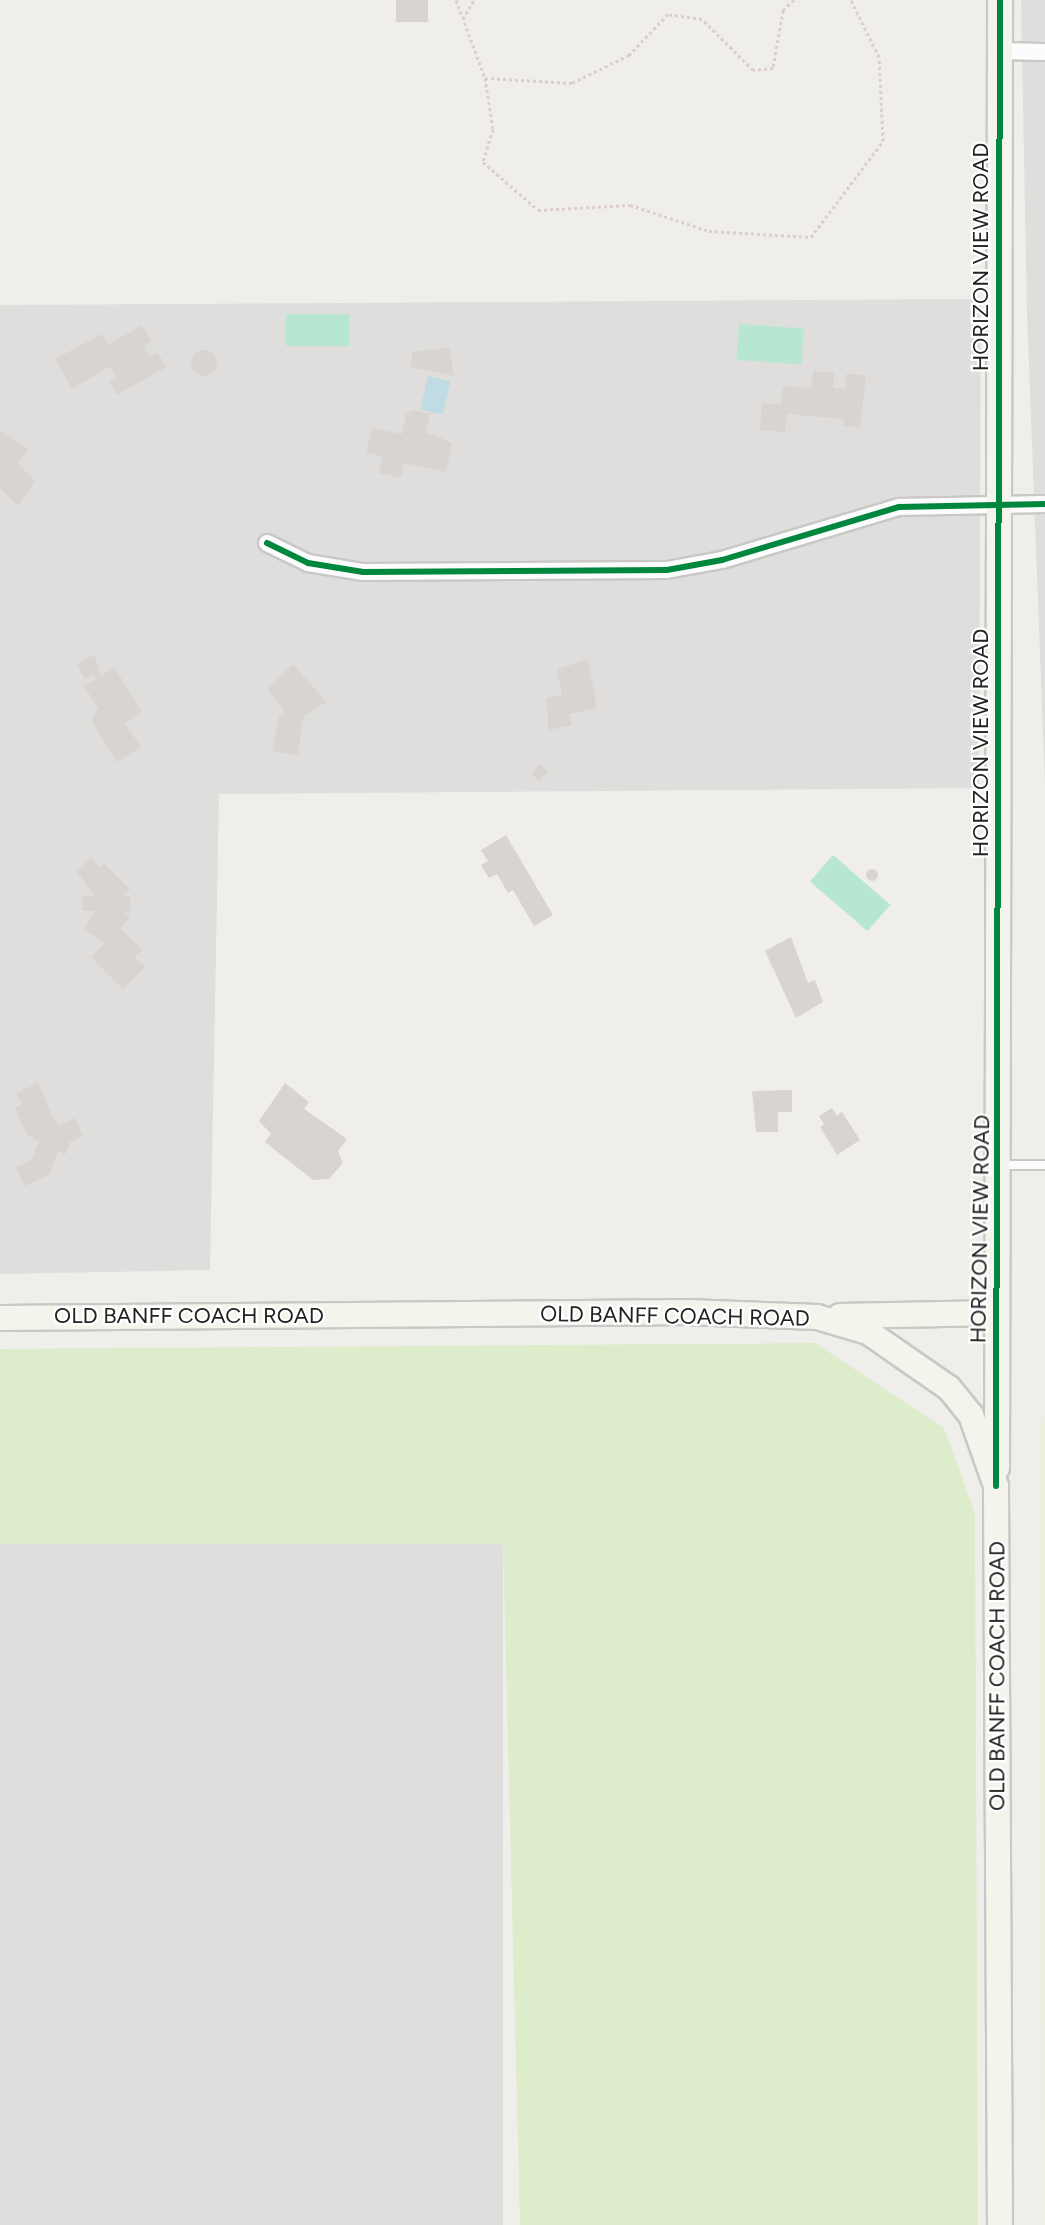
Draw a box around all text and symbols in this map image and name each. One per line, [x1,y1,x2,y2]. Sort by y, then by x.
street label: HORIZON VIEW ROAD [968,143,994,371]
street label: HORIZON VIEW ROAD [968,629,994,857]
street label: HORIZON VIEW ROAD [965,1114,995,1344]
street label: OLD BANFF COACH ROAD [540,1300,810,1332]
street label: OLD BANFF COACH ROAD [54,1303,324,1329]
street label: OLD BANFF COACH ROAD [984,1541,1010,1811]

